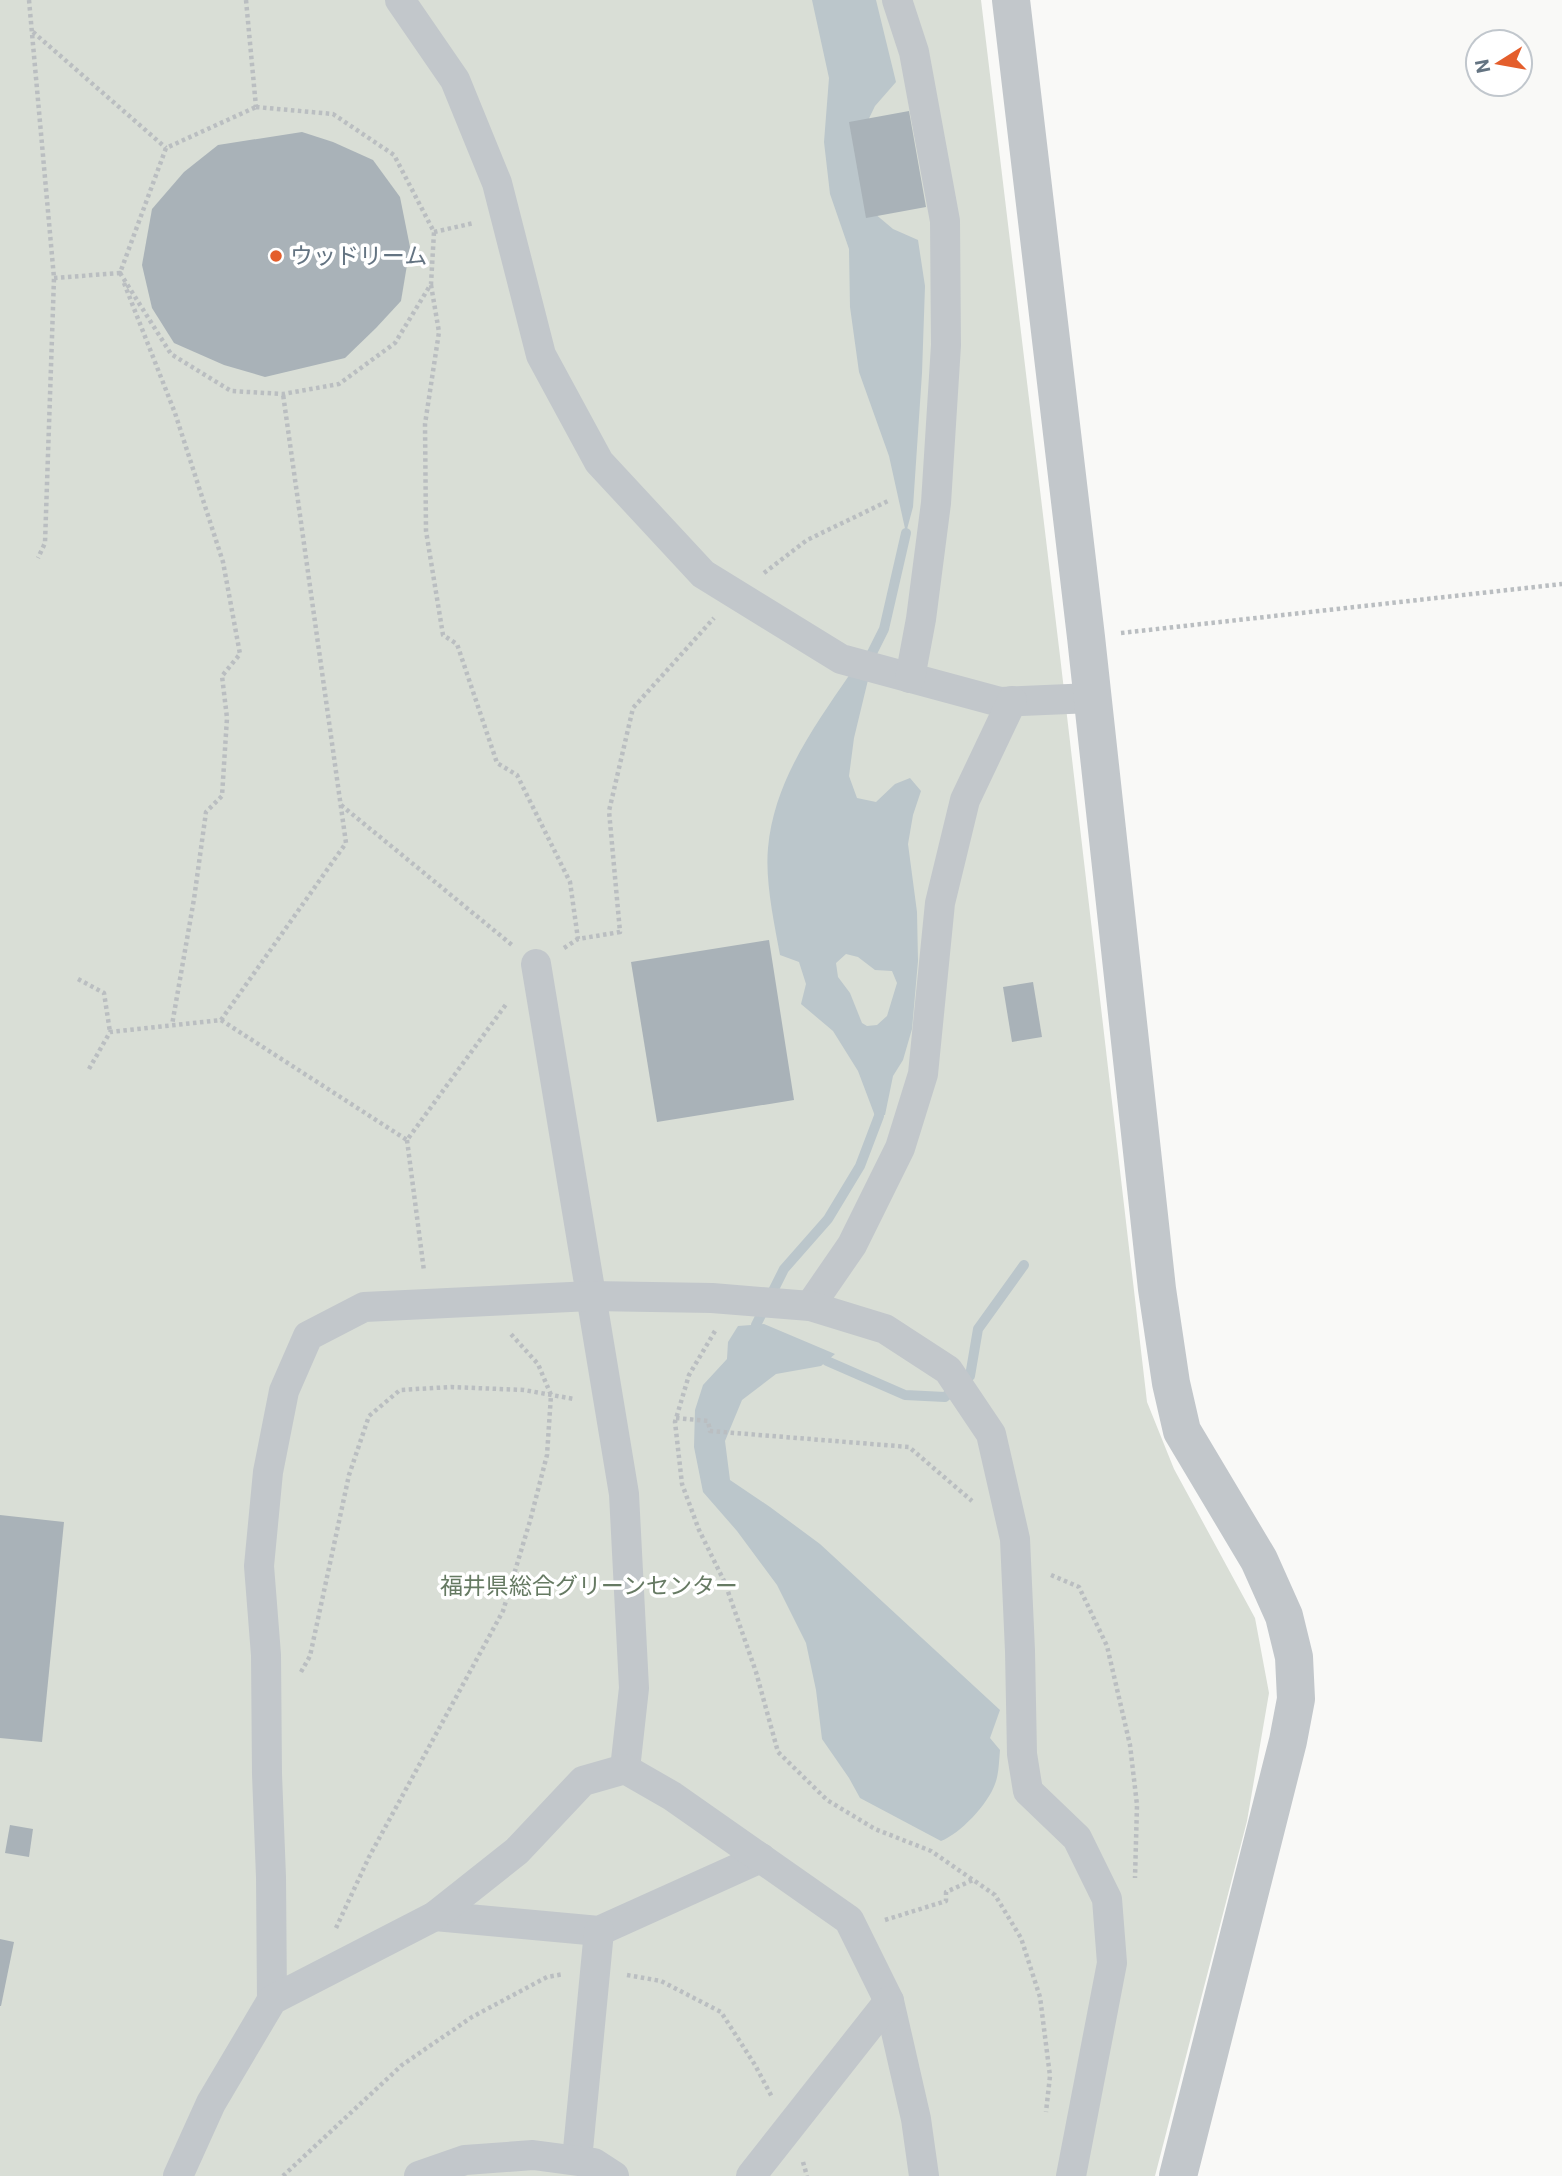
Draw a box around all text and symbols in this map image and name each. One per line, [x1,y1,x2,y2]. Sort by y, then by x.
north arrow [1464,28,1534,98]
text: N [1470,57,1495,75]
place label: ウッドリーム [290,243,427,270]
marker: ウッドリーム [268,248,284,264]
park label: 福井県総合グリーンセンター [440,1573,738,1600]

